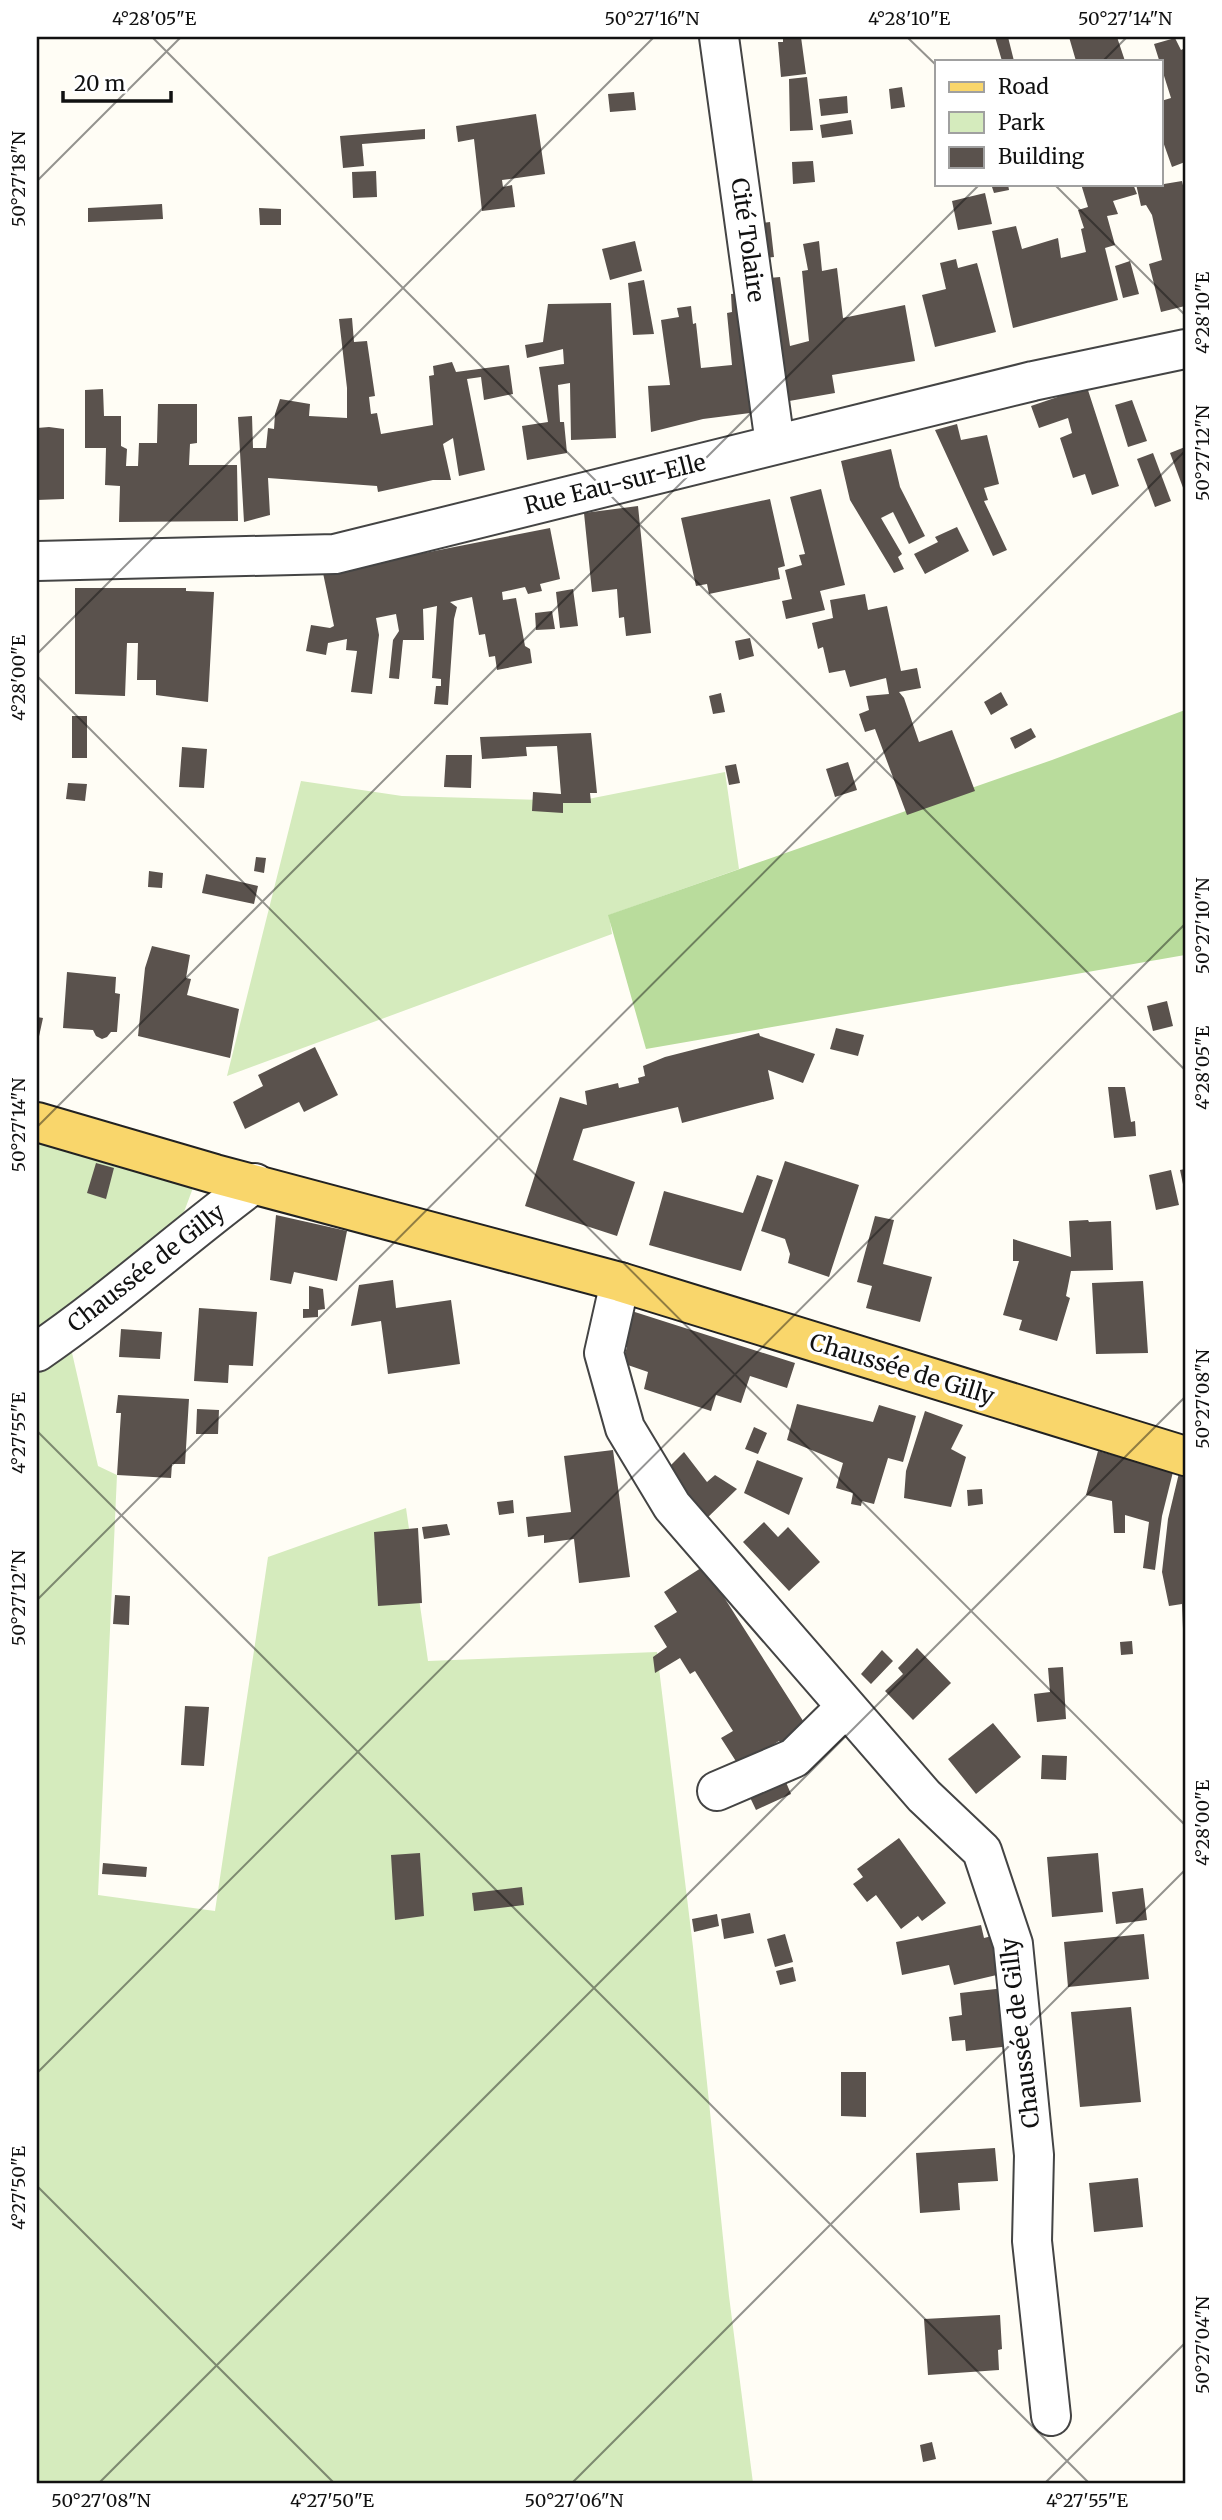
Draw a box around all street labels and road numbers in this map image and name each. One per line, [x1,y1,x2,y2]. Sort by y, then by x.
street label: Cité Tolaire [725,176,772,304]
street label: Rue Eau-sur-Elle [521,447,709,520]
street label: Chaussée de Gilly [61,1197,231,1338]
street label: Chaussée de Gilly [806,1327,999,1411]
street label: Chaussée de Gilly [993,1936,1046,2130]

